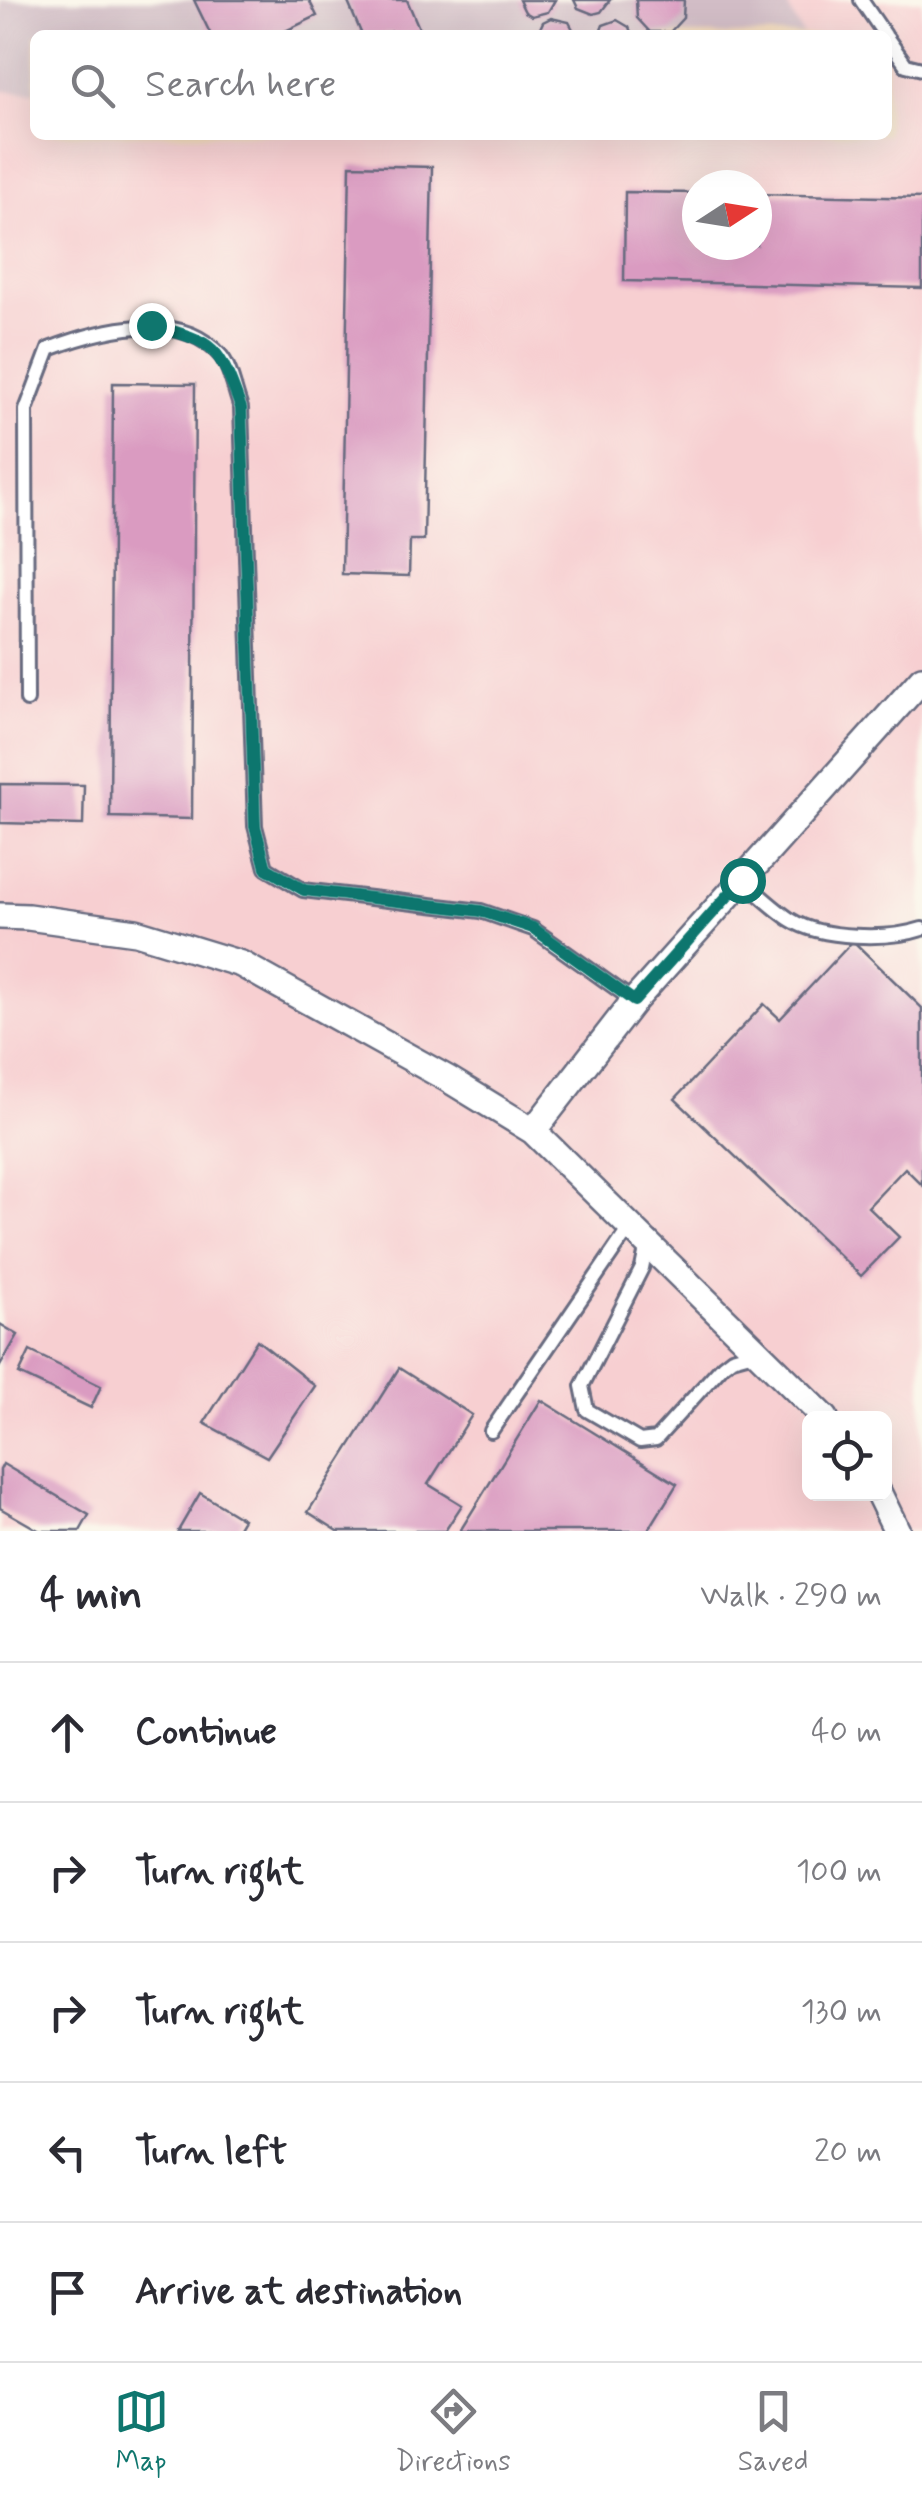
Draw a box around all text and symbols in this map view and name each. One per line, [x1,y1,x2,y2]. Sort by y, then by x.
search box [30,30,892,140]
icon: search [65,58,120,113]
text: Search here [145,61,336,110]
north arrow [682,170,772,260]
route end [129,303,175,349]
route start [720,858,766,904]
map controls [802,1411,892,1501]
button: locate [802,1411,892,1501]
text: 4 min [40,1569,142,1624]
text: Walk · 290 m [700,1575,882,1617]
icon: ahead [40,1705,95,1760]
text: Continue [135,1708,277,1757]
text: 40 m [811,1711,882,1753]
icon: right [40,1845,95,1900]
text: Turn right [135,1848,304,1897]
text: 100 m [796,1851,882,1893]
icon: right [40,1985,95,2040]
text: Turn right [135,1988,304,2037]
text: 130 m [801,1991,882,2033]
icon: left [40,2125,95,2180]
text: Turn left [135,2128,287,2177]
text: 20 m [814,2131,882,2173]
icon: arrive [40,2265,95,2320]
text: Arrive at destination [135,2268,462,2317]
tab: Map [114,2384,169,2481]
tab: Directions [396,2384,511,2481]
tab: Saved [738,2384,808,2481]

